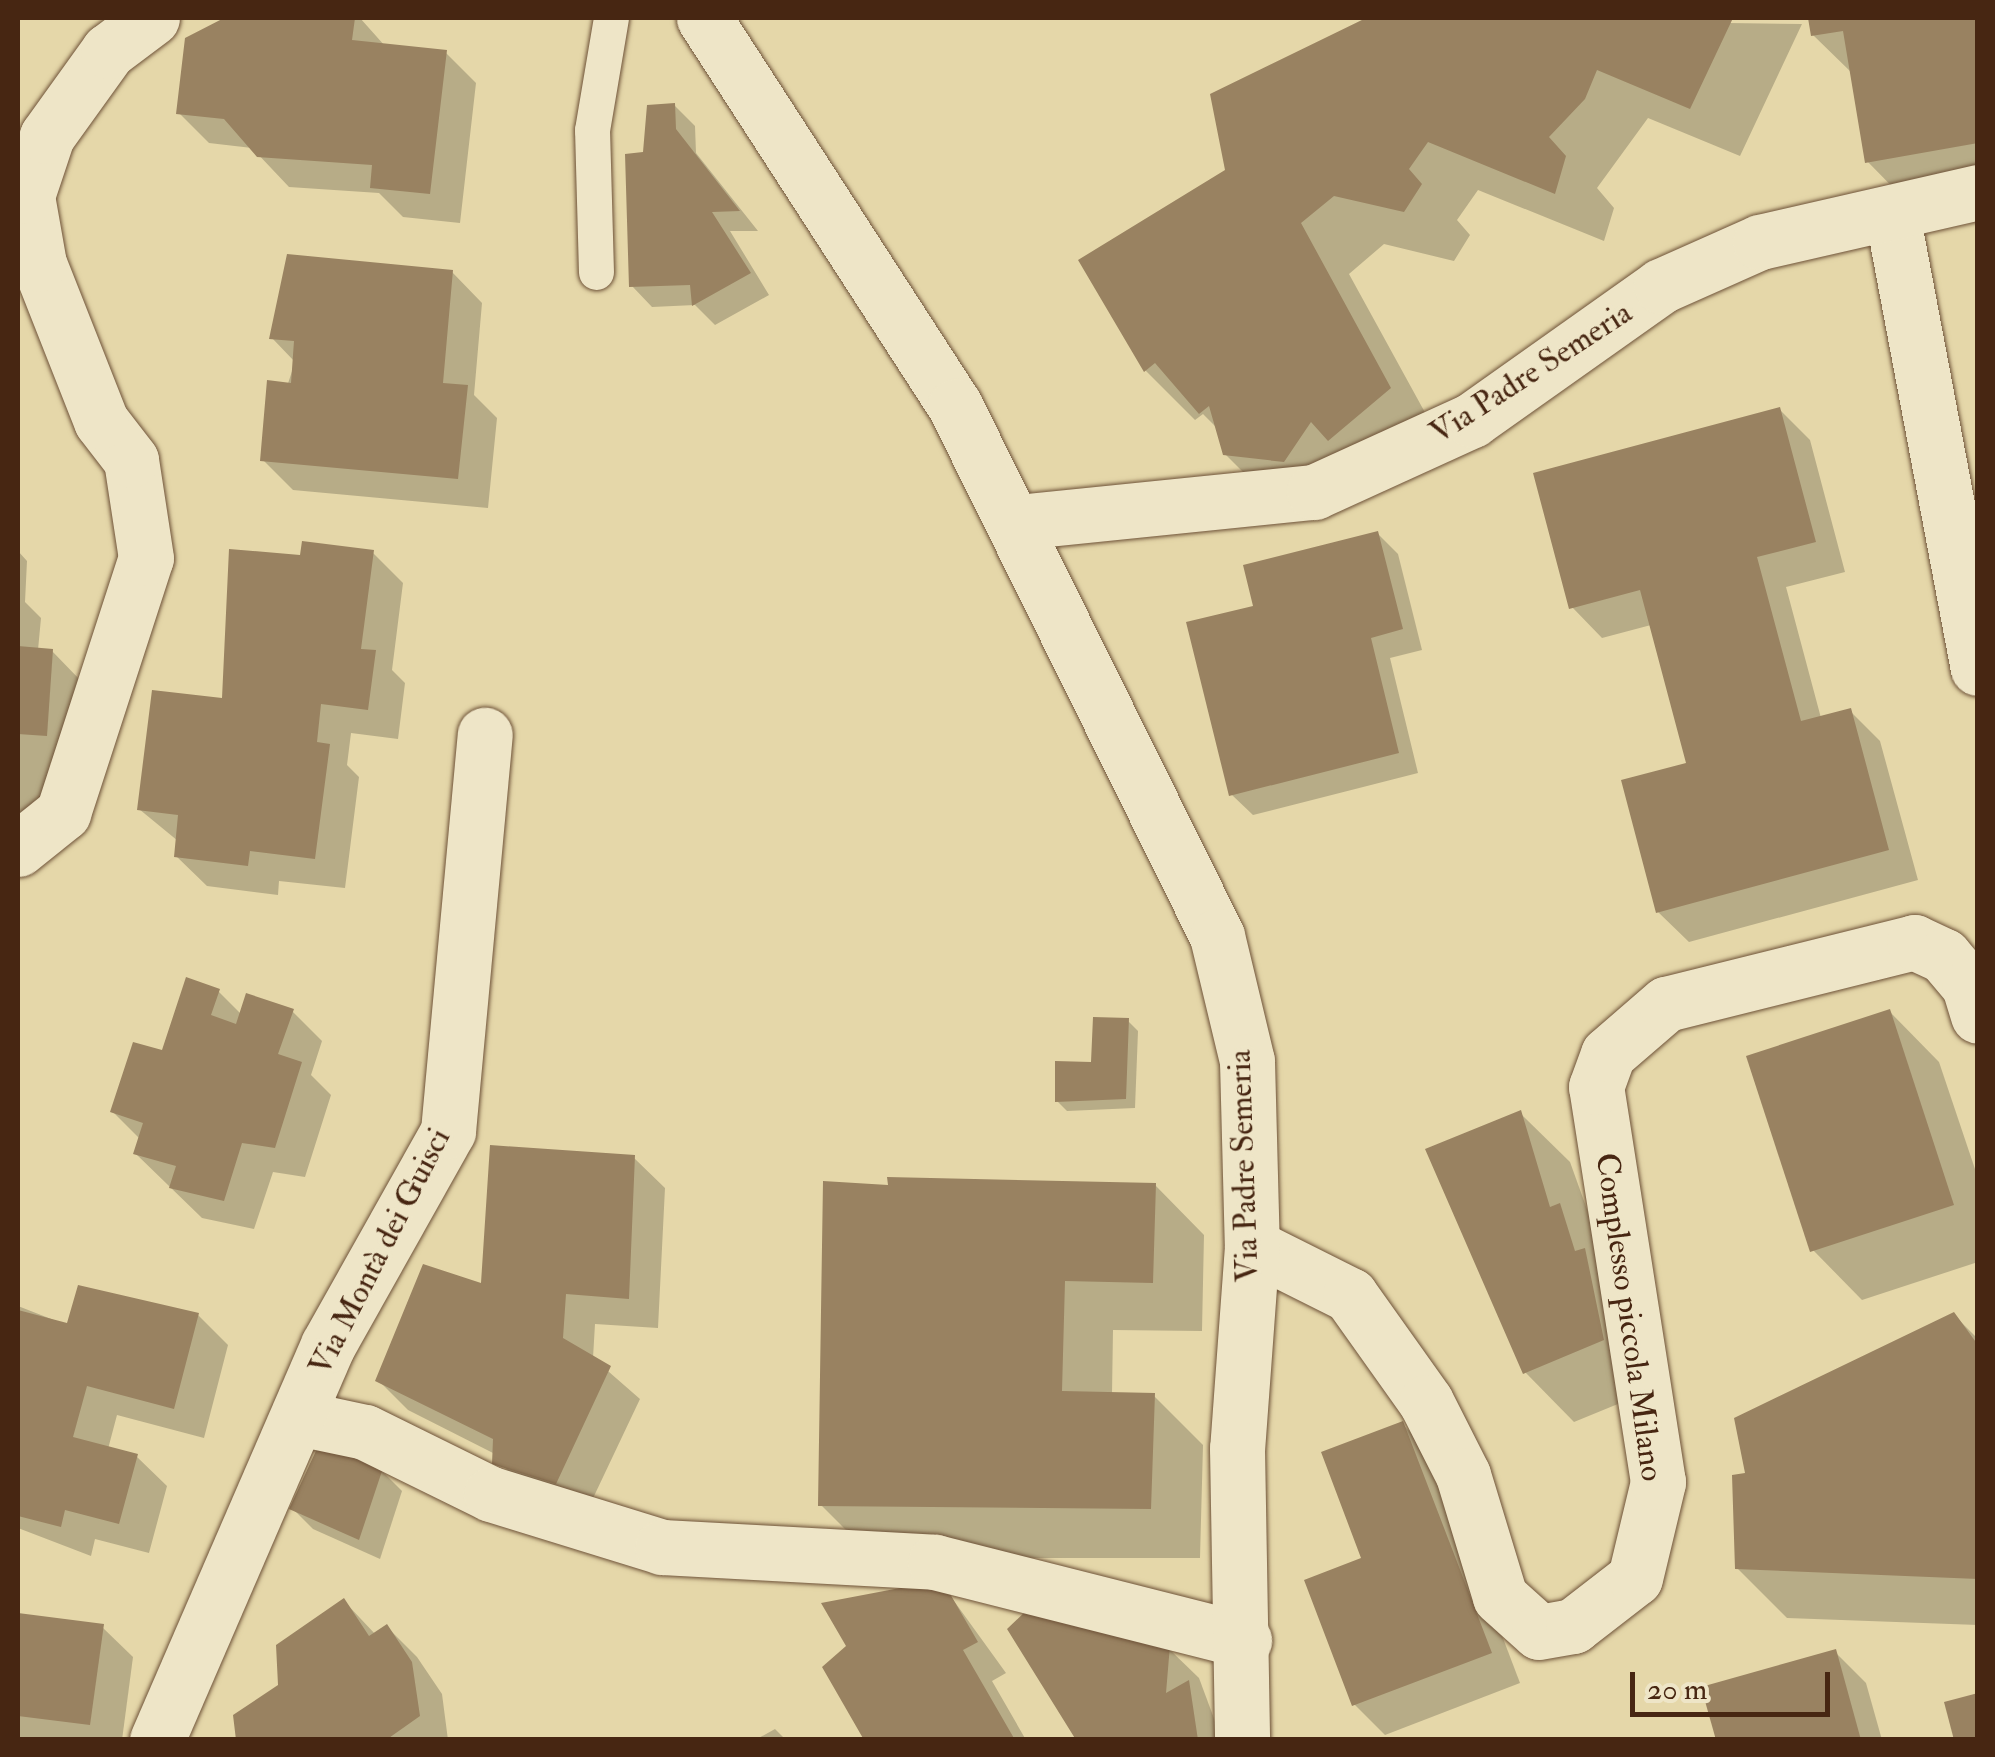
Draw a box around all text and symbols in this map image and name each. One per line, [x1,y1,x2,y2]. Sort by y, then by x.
street label: Via Padre Semeria [1423,294,1639,452]
street label: Via Padre Semeria [1221,1049,1267,1283]
street label: Via Montà dei Guisci [301,1122,459,1382]
street label: Complesso piccola Milano [1587,1150,1671,1484]
scale bar [1635,1652,1835,1714]
text: 20 m [1647,1671,1707,1708]

